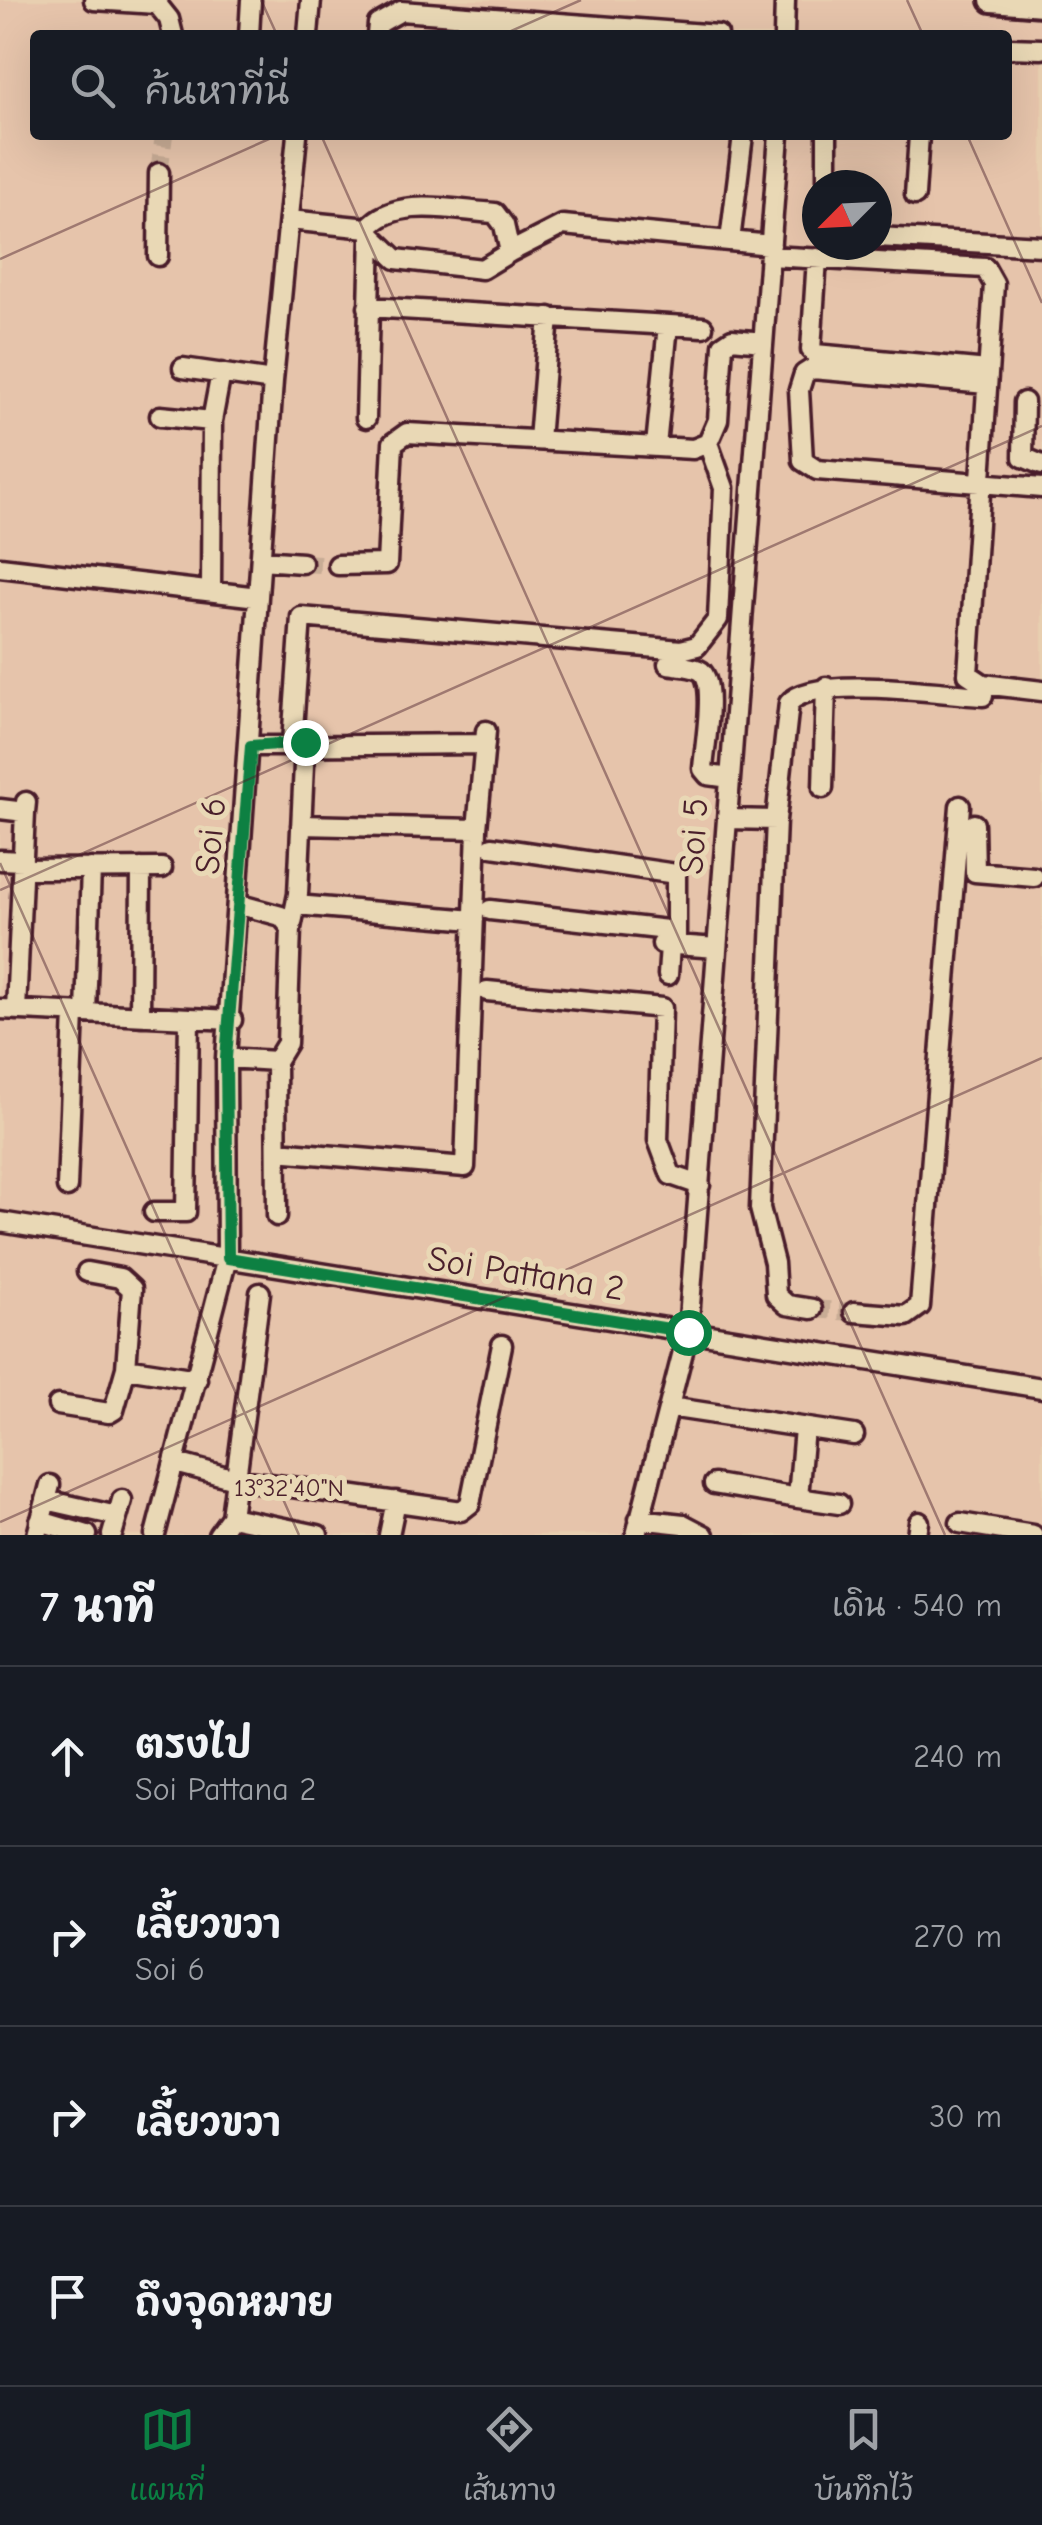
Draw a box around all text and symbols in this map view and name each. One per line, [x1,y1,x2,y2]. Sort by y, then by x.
search box [30,30,1012,140]
icon: search [65,58,120,113]
text: ค้นหาที่นี่ [145,70,289,114]
north arrow [802,170,892,260]
route end [283,720,329,766]
street label: Soi 6 [187,796,234,876]
street label: Soi 5 [670,796,717,876]
street label: Soi Pattana 2 [425,1238,627,1309]
route start [666,1310,712,1356]
text: 13°32'40"N [234,1473,344,1502]
text: 7 นาที [40,1583,155,1632]
text: เดิน · 540 m [832,1587,1002,1624]
text: ตรงไป [135,1723,252,1767]
icon: ahead [40,1729,95,1784]
text: 240 m [913,1738,1002,1775]
text: Soi Pattana 2 [135,1771,316,1808]
text: เลี้ยวขวา [135,1903,281,1947]
icon: right [40,1909,95,1964]
text: 270 m [914,1918,1002,1955]
text: Soi 6 [135,1951,205,1988]
icon: right [40,2089,95,2144]
text: 30 m [929,2098,1002,2135]
text: เลี้ยวขวา [135,2101,281,2145]
icon: arrive [40,2269,95,2324]
text: ถึงจุดหมาย [135,2281,333,2325]
tab: แผนที่ [129,2402,205,2511]
tab: เส้นทาง [463,2402,556,2511]
tab: บันทึกไว้ [814,2402,913,2511]

